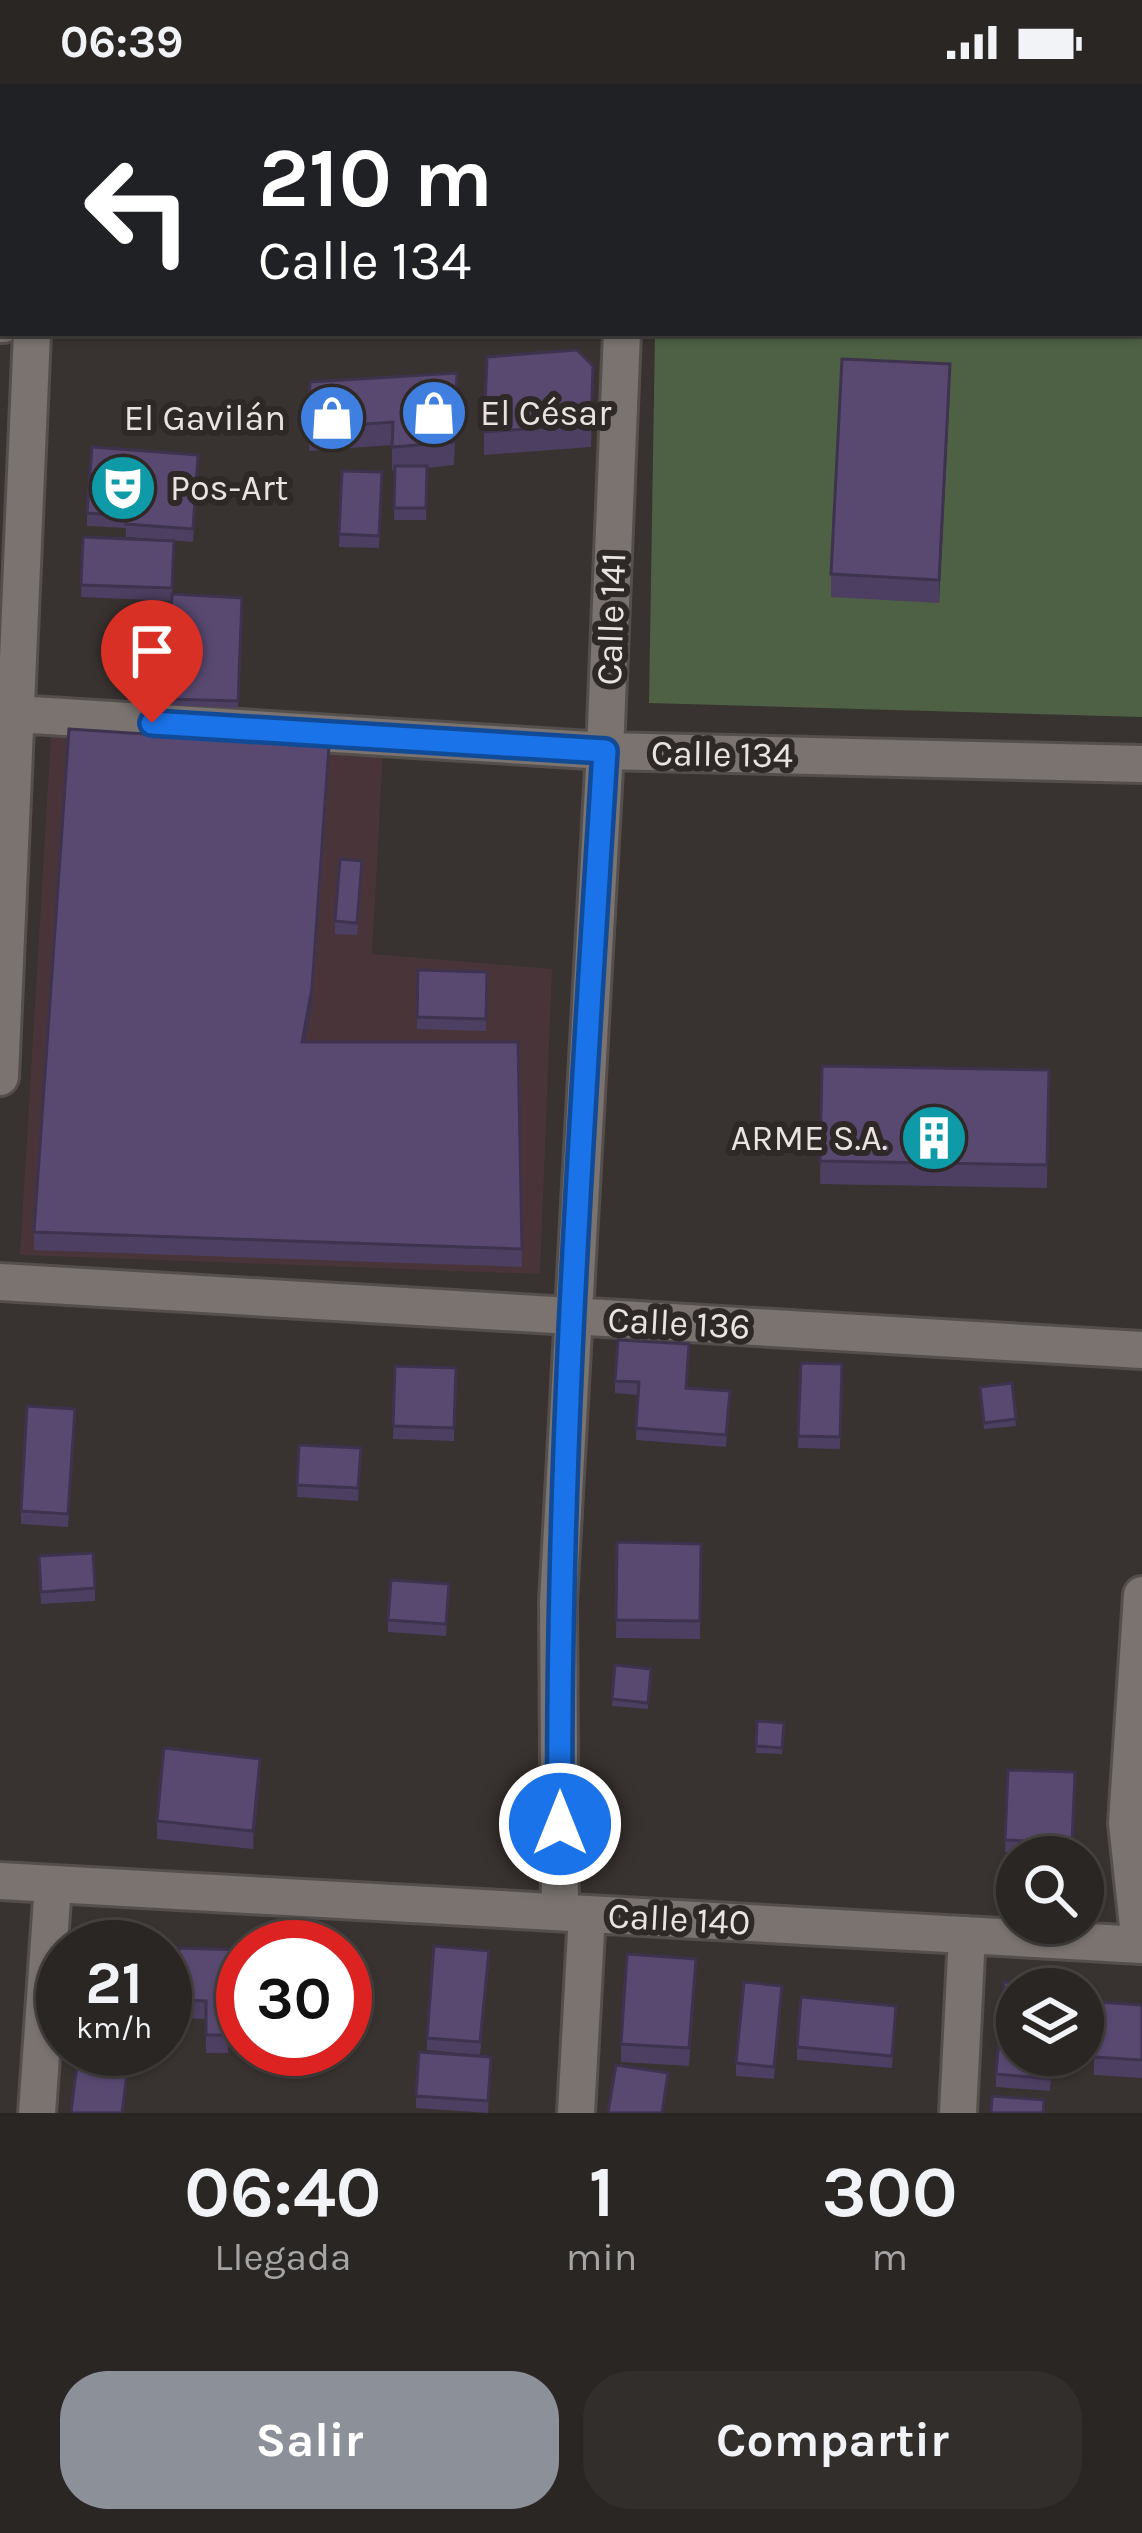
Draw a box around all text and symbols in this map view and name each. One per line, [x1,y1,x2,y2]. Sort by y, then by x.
text: 06:39 [60,16,183,68]
text: 210 m [258,129,493,227]
icon: left [60,132,216,288]
text: Calle 134 [258,229,472,293]
shop icon: El César [399,378,469,448]
shop icon: El Gavilán [297,383,367,453]
place label: El César [480,392,612,434]
place label: El Gavilán [124,397,286,439]
theatre icon: Pos-Art [88,453,158,523]
place label: Pos-Art [170,467,288,509]
street label: Calle 141 [588,552,634,686]
pin [101,600,203,723]
icon: arrive [119,618,185,684]
street label: Calle 134 [650,732,794,776]
building icon: ARME S.A. [899,1103,969,1173]
place label: ARME S.A. [731,1117,888,1159]
street label: Calle 136 [607,1298,751,1348]
position arrow [497,1761,623,1887]
map controls [996,1836,1104,2076]
button: search [996,1836,1104,1944]
street label: Calle 140 [607,1894,751,1944]
speed limit sign: 30 [216,1920,372,2076]
text: 21 [85,1948,143,2018]
button: layers [996,1968,1104,2076]
text: km/h [76,2010,152,2046]
text: 06:40 [184,2150,381,2234]
text: 1 [589,2150,614,2234]
text: 300 [822,2150,958,2234]
text: Llegada [214,2234,352,2280]
text: min [566,2234,637,2280]
text: m [871,2234,908,2280]
button: Salir [60,2371,559,2509]
button: Compartir [583,2371,1082,2509]

